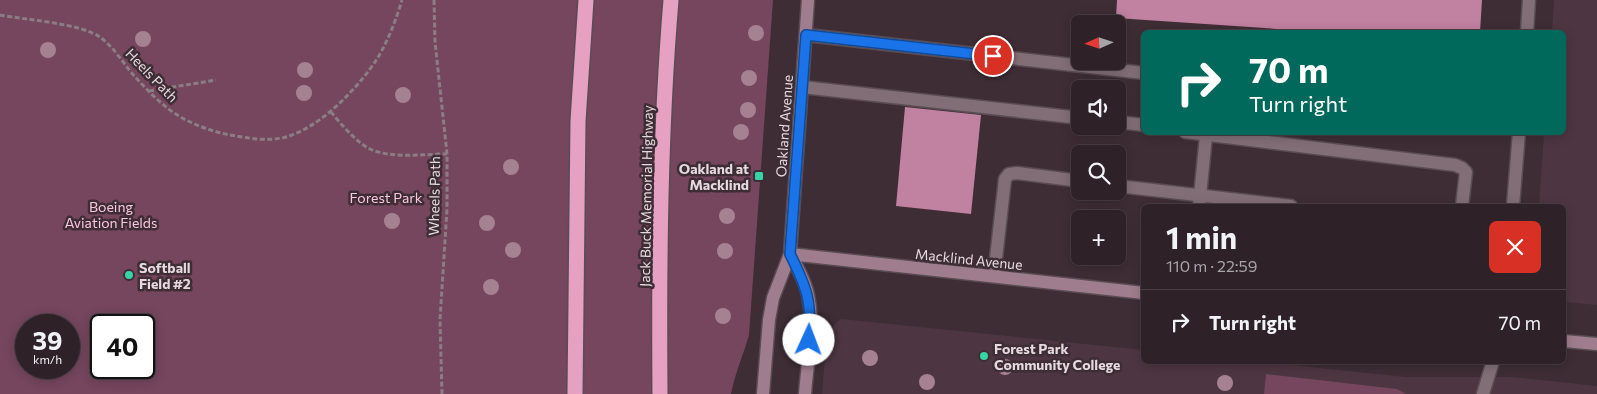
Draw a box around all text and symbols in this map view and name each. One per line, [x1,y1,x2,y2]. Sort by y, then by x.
north arrow [1071,15,1126,70]
map controls [1071,15,1126,265]
pin [972,35,1014,77]
icon: arrive [979,42,1007,70]
street label: Heels Path [122,45,182,105]
text: 70 m [1249,47,1329,90]
icon: right [1166,50,1231,115]
street label: Oakland Avenue [772,74,796,178]
button: sound [1071,80,1126,135]
text: Turn right [1249,90,1347,117]
street label: Jack Buck Memorial Highway [636,105,656,287]
button: search [1071,145,1126,200]
street label: Wheels Path [425,156,443,236]
place label: Oakland at Macklind [679,160,749,193]
marker: Oakland at Macklind [753,170,765,182]
park label: Forest Park [350,189,423,206]
park label: Boeing Aviation Fields [65,198,157,231]
button: + [1071,210,1126,265]
text: 1 min [1166,218,1237,255]
button: close [1489,221,1541,273]
street label: Macklind Avenue [915,245,1023,273]
text: 110 m · 22:59 [1166,256,1257,275]
place label: Softball Field #2 [139,259,191,292]
marker: Softball Field #2 [123,269,135,281]
icon: right [1166,308,1194,336]
text: Turn right [1209,311,1296,334]
text: 70 m [1498,311,1541,334]
position arrow [782,313,834,365]
speed limit sign: 40 [90,314,155,379]
text: 39 [33,325,63,355]
place label: Forest Park Community College [994,340,1120,373]
marker: Forest Park Community College [978,350,990,362]
text: km/h [33,352,62,366]

